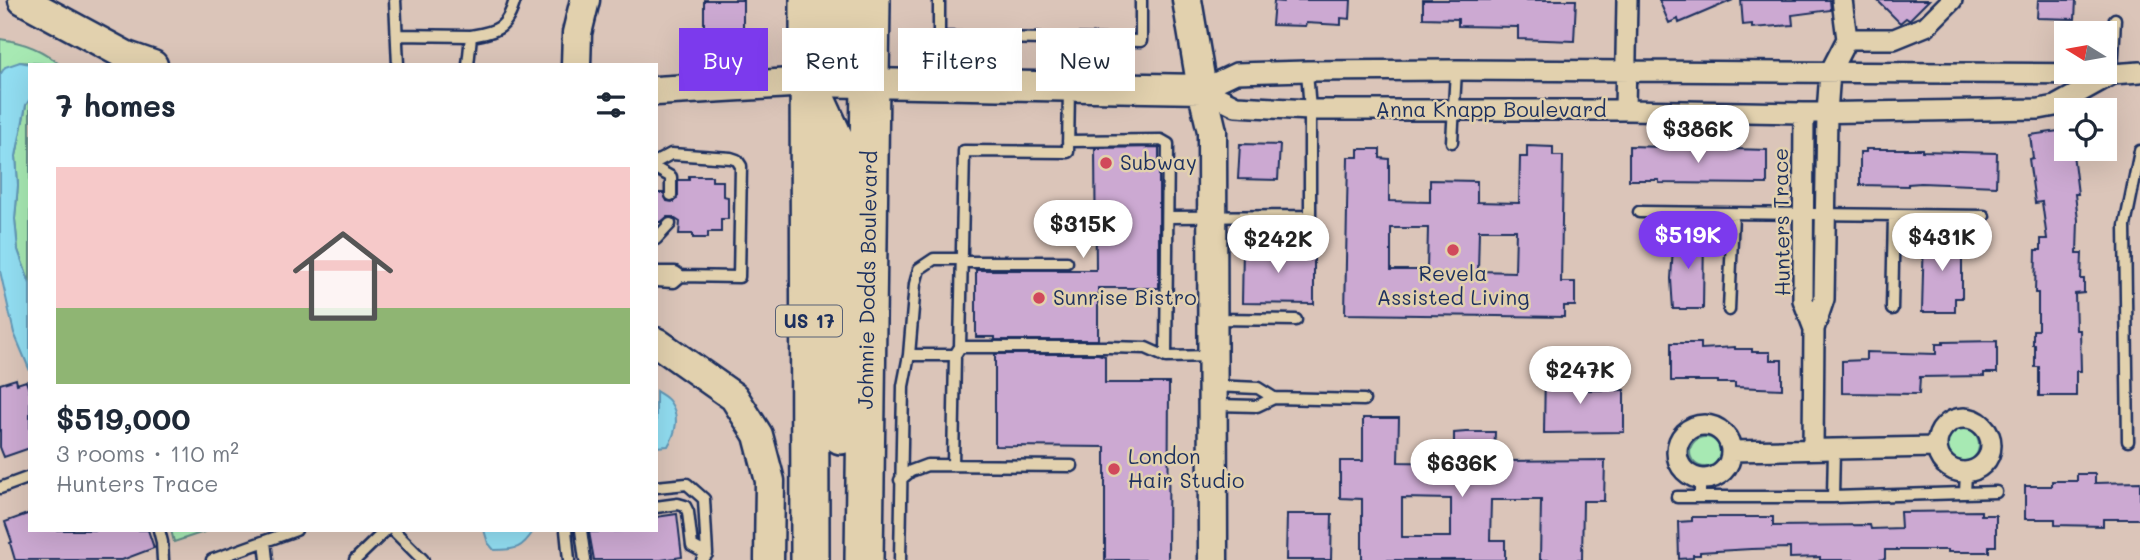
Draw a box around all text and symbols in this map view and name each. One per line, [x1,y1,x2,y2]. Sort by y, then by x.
north arrow [2054,21,2118,84]
map controls [2054,21,2117,161]
chip: Buy [679,28,768,91]
chip: Rent [782,28,884,91]
chip: Filters [898,28,1022,91]
chip: New [1036,28,1135,91]
text: 7 homes [56,85,176,125]
icon: filters [592,86,630,124]
street label: Anna Knapp Boulevard [1376,95,1607,122]
button: locate [2054,98,2117,161]
pin: $386K [1649,106,1747,165]
text: $386K [1662,113,1734,143]
place label: Subway [1120,148,1197,175]
street label: Hunters Trace [1766,148,1795,296]
street label: Johnnie Dodds Boulevard [851,150,882,410]
marker: Subway [1098,155,1114,171]
pin: $315K [1034,201,1132,260]
text: $315K [1050,208,1116,238]
pin: $519K [1639,212,1737,271]
icon: home [280,213,406,339]
pin: $431K [1893,214,1991,273]
pin: $242K [1229,216,1327,275]
text: $519K [1655,219,1721,249]
text: $431K [1908,221,1976,251]
text: $242K [1243,223,1313,253]
marker: Revela Assisted Living [1445,242,1461,258]
place label: Revela Assisted Living [1377,259,1529,310]
place label: Sunrise Bistro [1053,283,1197,310]
marker: Sunrise Bistro [1031,290,1047,306]
road number: US 17 [776,306,842,336]
pin: $247K [1531,346,1629,406]
text: $247K [1545,354,1615,384]
text: $519,000 [56,398,190,438]
text: 3 rooms · 110 m² [56,438,239,468]
pin: $636K [1413,440,1511,499]
place label: London Hair Studio [1128,442,1245,493]
text: $636K [1427,447,1497,477]
marker: London Hair Studio [1106,461,1122,477]
text: Hunters Trace [56,468,219,498]

